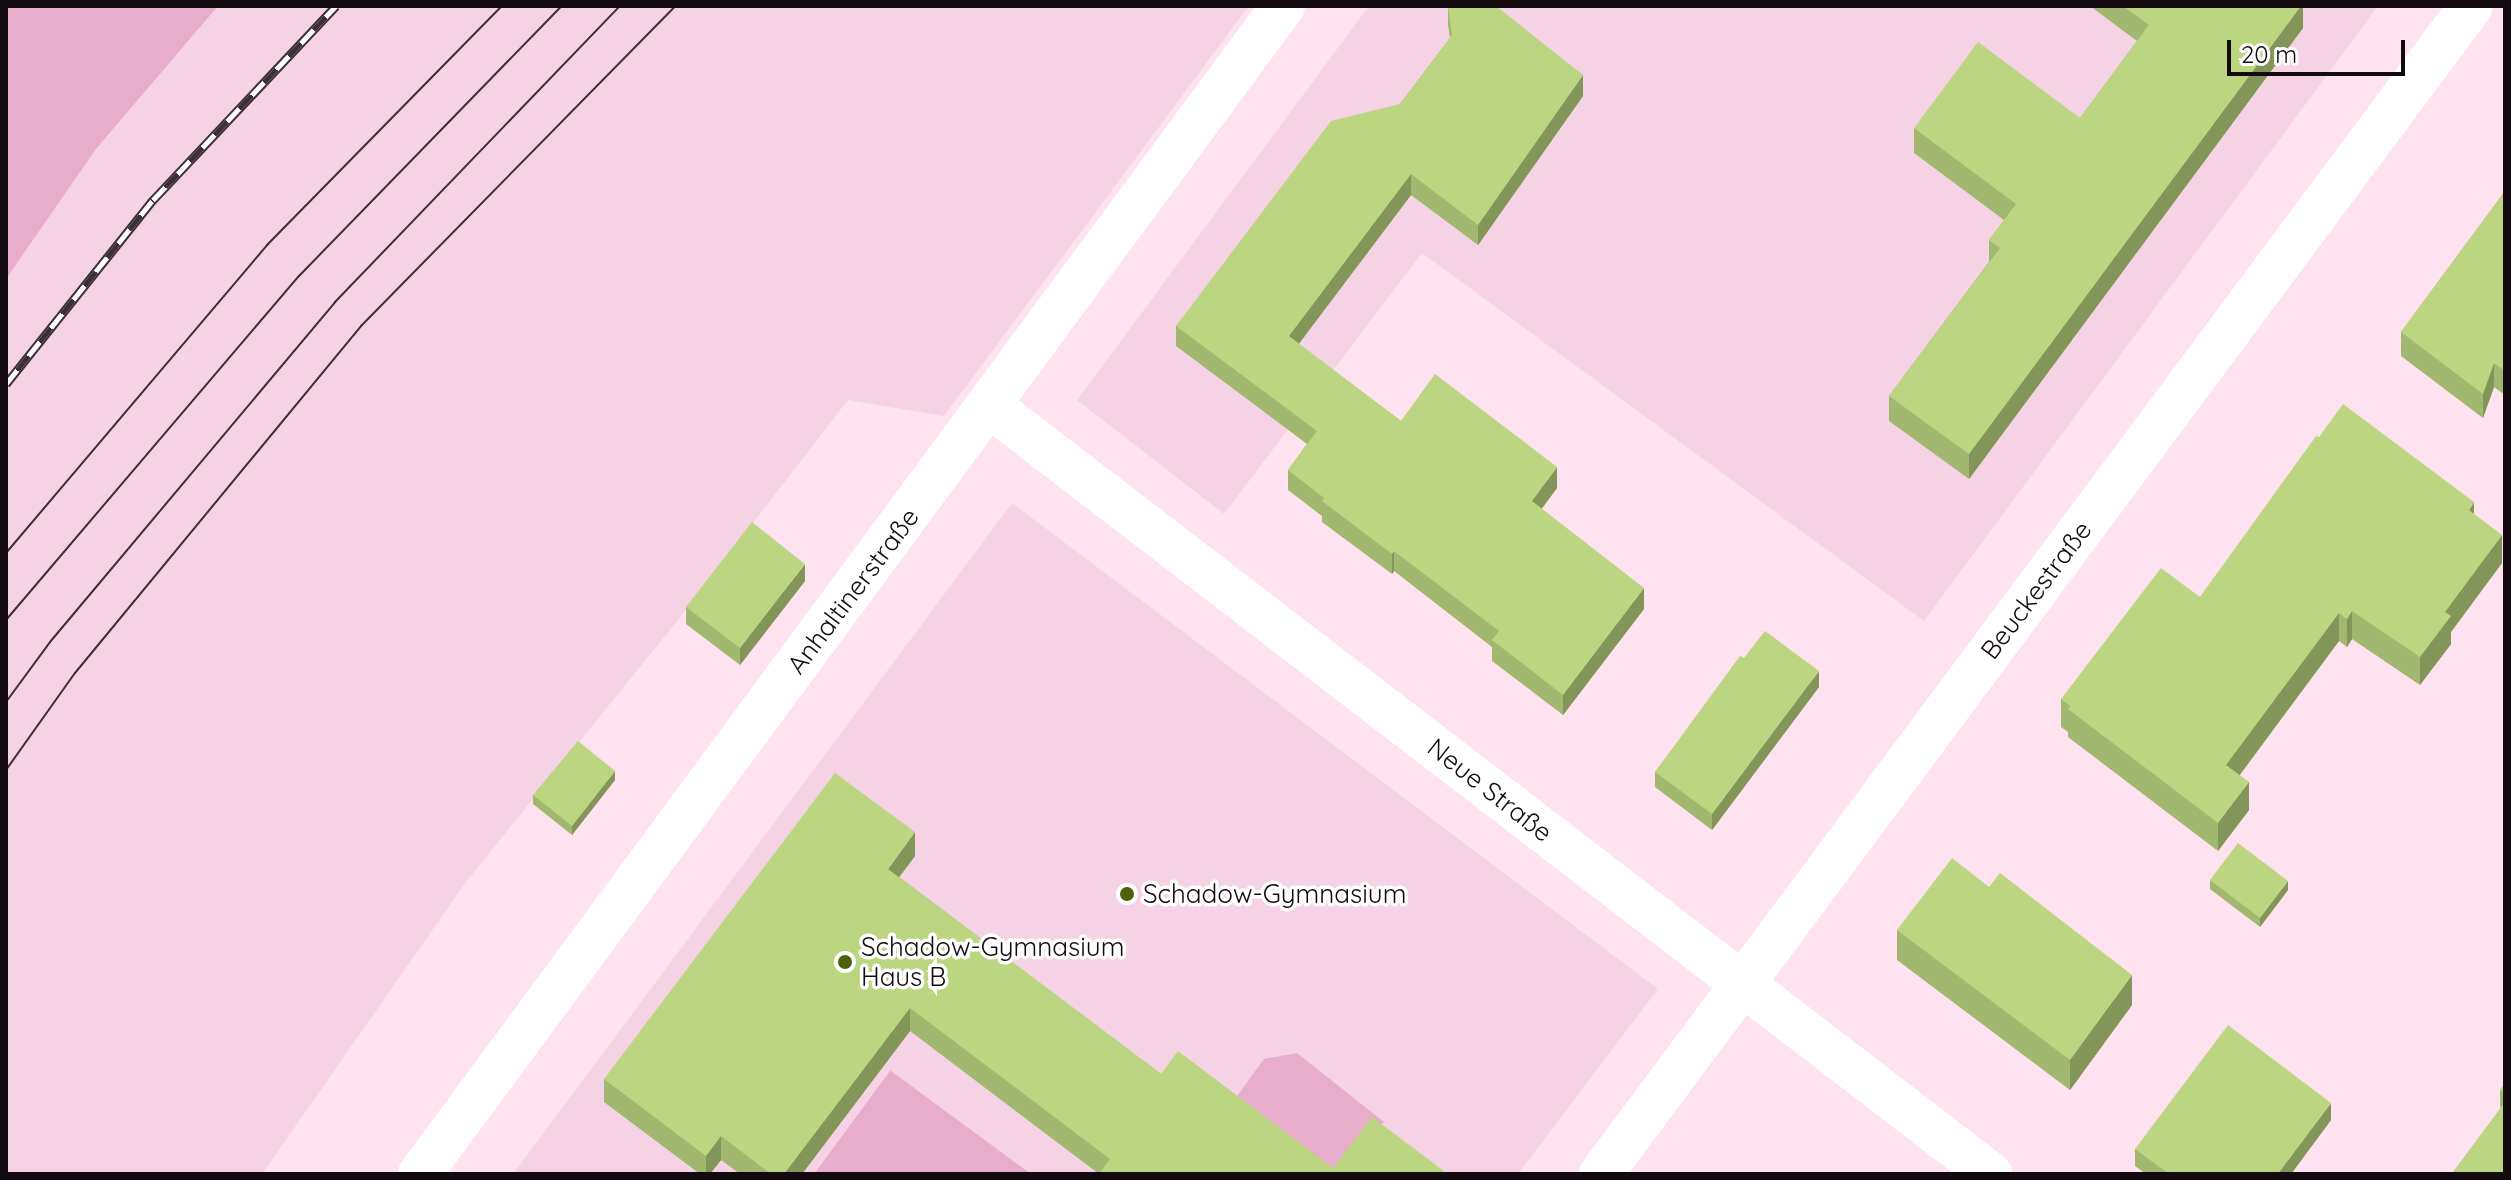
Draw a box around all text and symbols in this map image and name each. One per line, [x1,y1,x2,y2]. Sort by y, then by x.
scale bar [2231,24,2409,74]
text: 20 m [2241,39,2297,69]
street label: Anhaltinerstraße [781,502,925,680]
street label: Beuckestraße [1974,515,2098,665]
street label: Neue Straße [1421,732,1559,848]
place label: Schadow-Gymnasium [1143,878,1406,910]
marker: Schadow-Gymnasium [1118,885,1136,903]
place label: Schadow-Gymnasium Haus B [861,931,1124,992]
marker: Schadow-Gymnasium Haus B [836,953,854,971]

